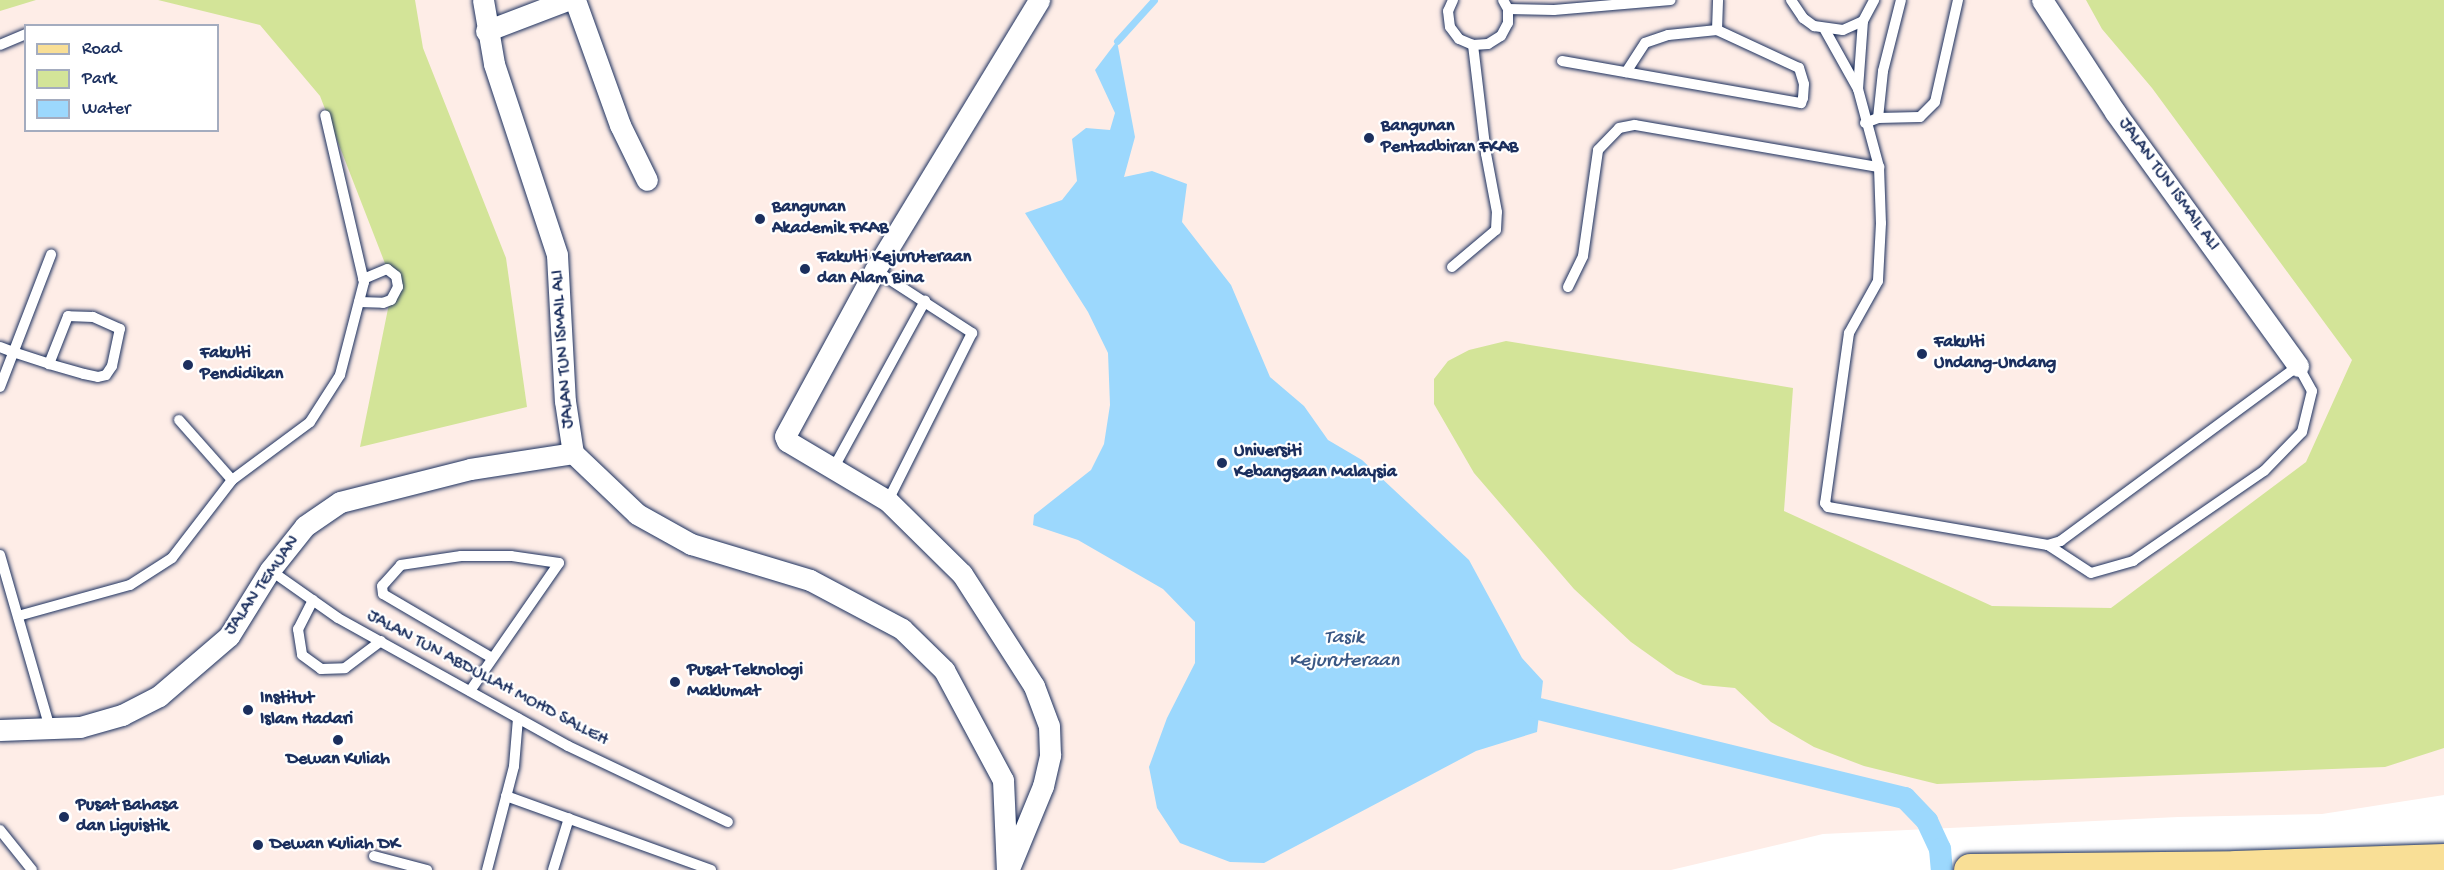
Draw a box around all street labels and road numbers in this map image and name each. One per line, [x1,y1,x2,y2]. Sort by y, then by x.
street label: JALAN TUN ISMAIL ALI [2112,114,2224,256]
street label: JALAN TUN ISMAIL ALI [548,269,580,429]
street label: JALAN TEMUAN [221,532,305,640]
street label: JALAN TUN ABDULLAH MOHD SALLEH [363,606,611,752]

